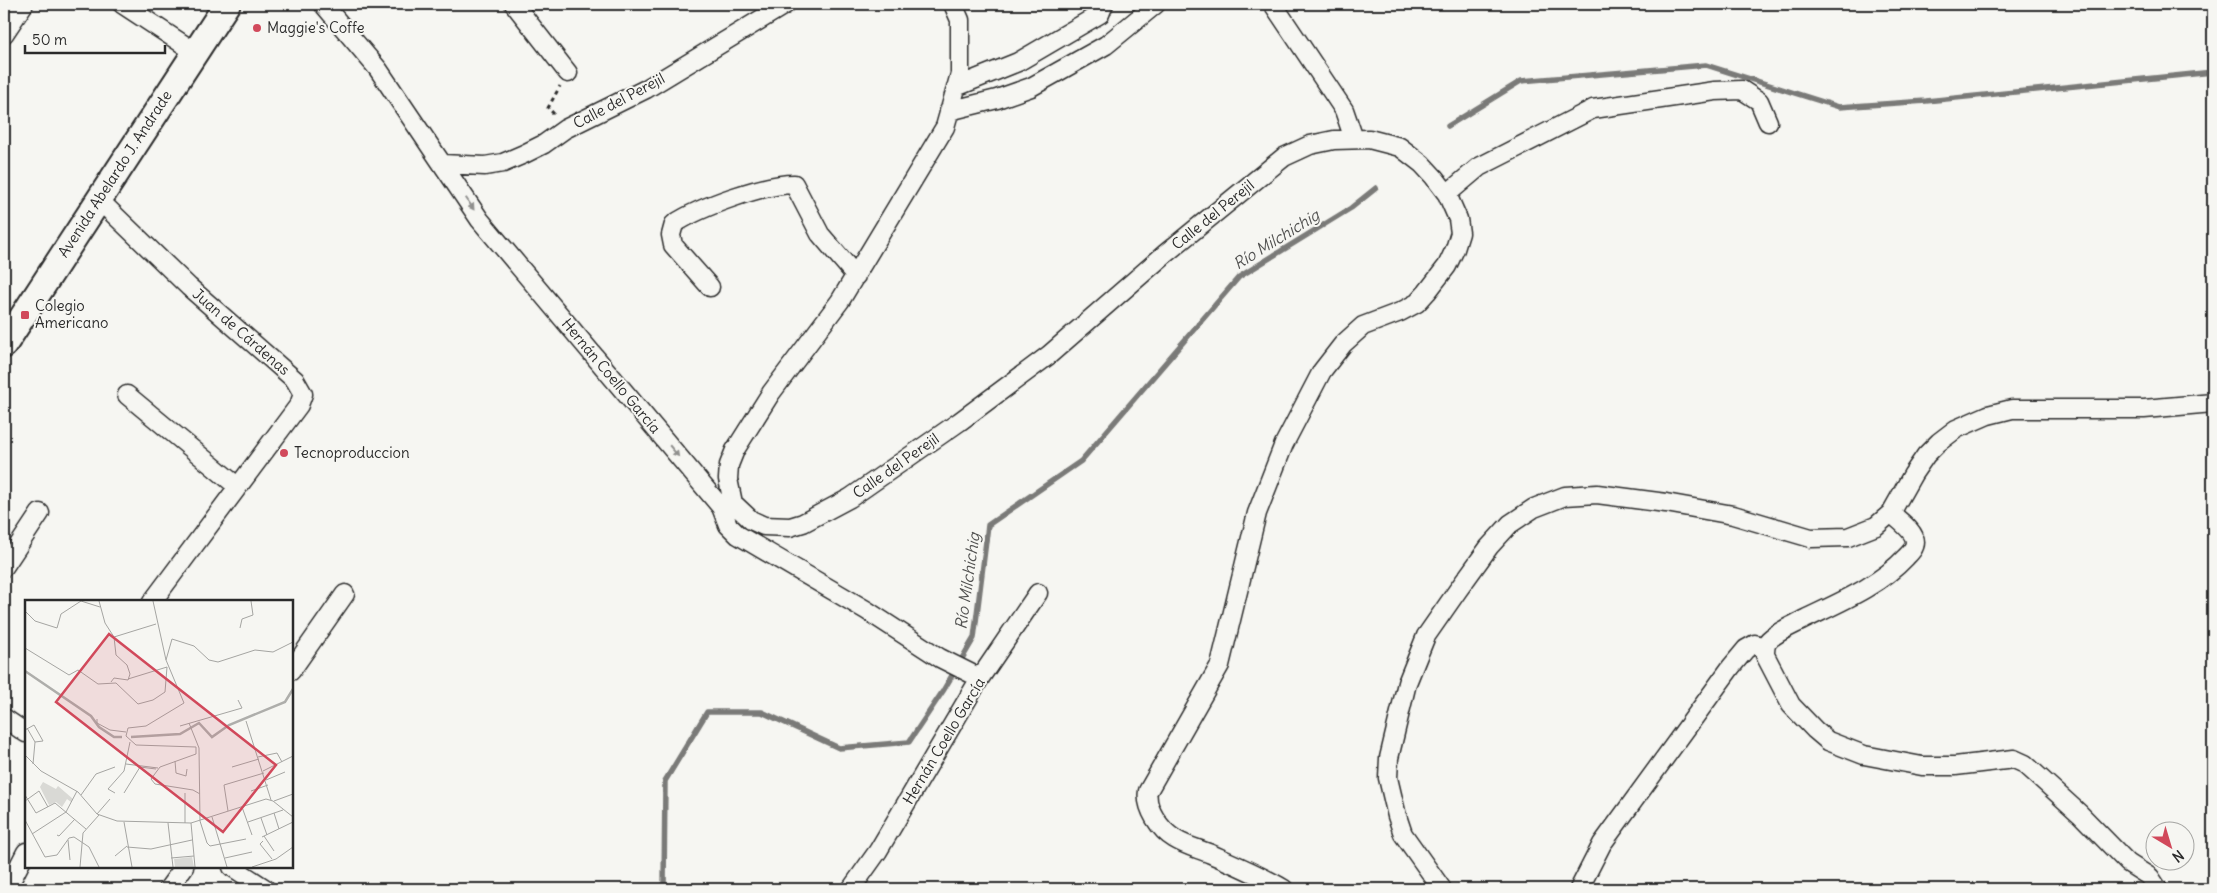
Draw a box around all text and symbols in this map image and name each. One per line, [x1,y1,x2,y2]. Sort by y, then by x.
place label: Maggie's Coffe [267,18,365,37]
scale bar [25,22,165,54]
marker: Maggie's Coffe [251,22,263,34]
text: 50 m [32,30,67,49]
street label: Calle del Perejil [570,69,668,133]
street label: Avenida Abelardo J. Andrade [53,87,176,261]
street label: Calle del Perejil [1168,176,1258,254]
one-way arrow [465,197,475,211]
water label: Río Milchichig [1229,204,1324,273]
street label: Juan de Cárdenas [189,284,294,379]
place label: Colegio Americano [35,296,109,332]
marker: Colegio Americano [19,309,31,321]
street label: Hernán Coello García [558,314,665,437]
street label: Calle del Perejil [849,429,942,502]
place label: Tecnoproduccion [294,443,410,462]
one-way arrow [668,444,679,457]
marker: Tecnoproduccion [278,447,290,459]
water label: Río Milchichig [950,530,984,631]
inset map [25,600,292,868]
street label: Hernán Coello García [898,674,989,807]
north arrow [2144,820,2194,870]
text: N [2169,846,2187,866]

